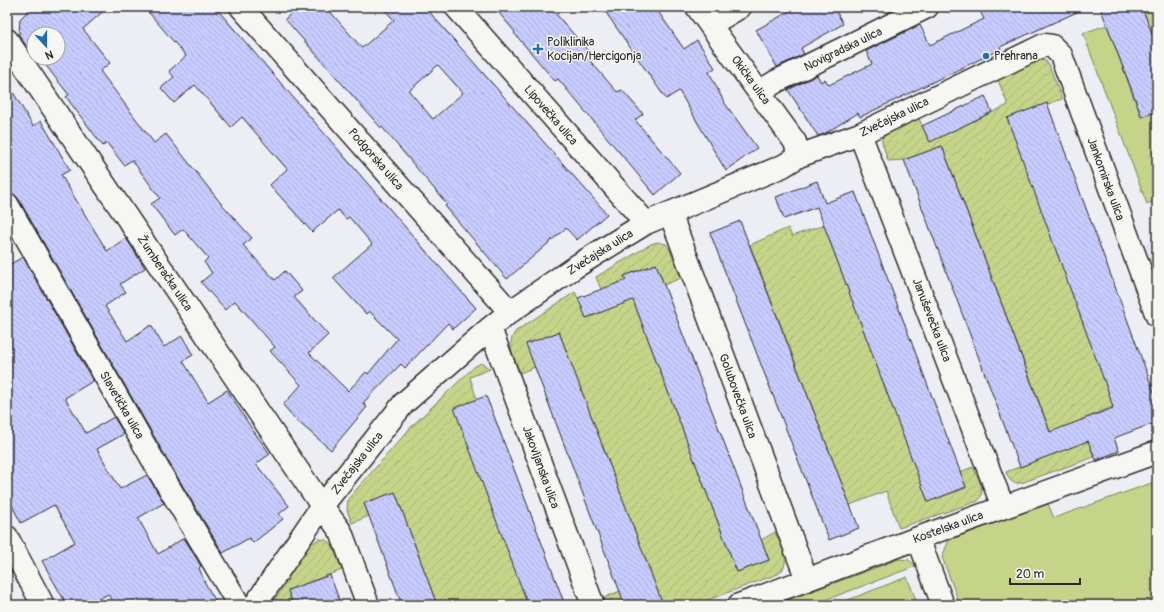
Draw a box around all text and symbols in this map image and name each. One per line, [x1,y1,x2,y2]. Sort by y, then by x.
street label: Novigradska ulica [802,24,885,75]
north arrow [26,26,66,66]
place label: Poliklinika Kocijan/Hercigonja [547,35,642,64]
marker: Poliklinika Kocijan/Hercigonja [532,43,544,55]
text: N [43,47,55,62]
place label: Prehrana [994,49,1038,64]
marker: Prehrana [981,51,991,61]
street label: Okićka ulica [728,53,774,108]
street label: Lipovečka ulica [521,82,581,149]
street label: Zvečajska ulica [857,94,932,141]
street label: Podgorska ulica [345,125,407,194]
street label: Jankomirska ulica [1084,136,1128,223]
street label: Zvečajska ulica [564,226,637,279]
street label: Žumberačka ulica [134,232,197,315]
street label: Januševečka ulica [909,276,955,365]
street label: Golubovečka ulica [715,352,760,441]
street label: Slavetička ulica [96,369,147,442]
street label: Jakovljanska ulica [519,424,563,511]
street label: Zvečajska ulica [328,429,387,498]
street label: Kostelska ulica [911,508,986,547]
scale bar [1010,560,1080,586]
text: 20 m [1016,567,1045,582]

